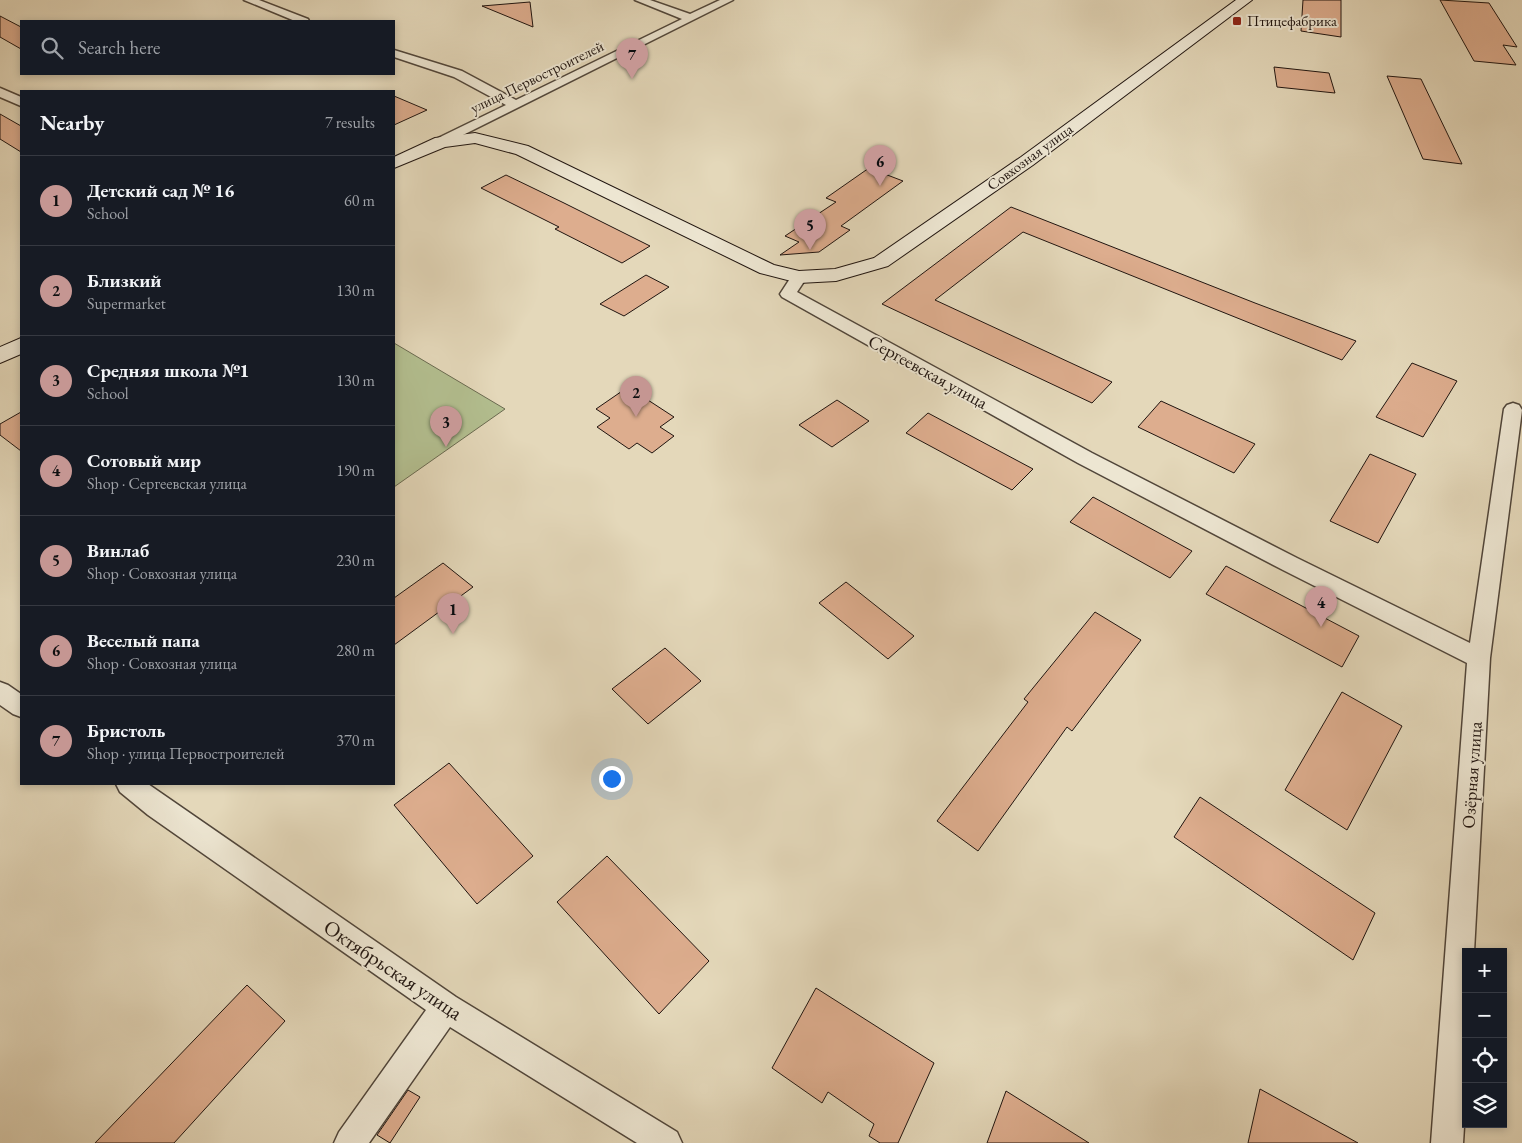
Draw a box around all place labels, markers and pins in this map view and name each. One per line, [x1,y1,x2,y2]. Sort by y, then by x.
place label: Птицефабрика [1247,11,1337,30]
marker: Птицефабрика [1231,15,1243,27]
pin: 7 [616,38,648,79]
pin: 6 [864,145,896,186]
pin: 5 [794,209,826,250]
pin: 2 [620,376,652,417]
pin: 3 [430,406,462,447]
pin: 4 [1305,586,1337,627]
pin: 1 [437,593,469,634]

